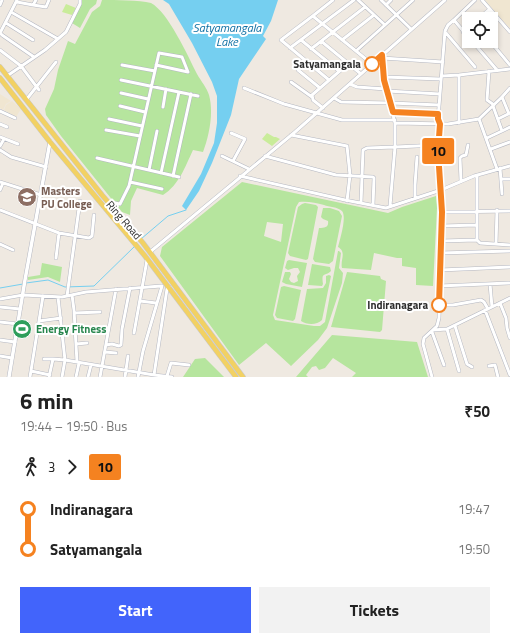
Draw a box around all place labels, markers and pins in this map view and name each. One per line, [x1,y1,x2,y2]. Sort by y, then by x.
place label: Satyamangala [293,56,361,72]
marker: Satyamangala [364,56,380,72]
place label: Masters PU College [41,183,92,212]
school or university icon: Masters PU College [16,186,38,208]
place label: Indiranagara [367,297,428,313]
marker: Indiranagara [431,297,447,313]
sports icon: Energy Fitness [11,318,33,340]
place label: Energy Fitness [36,321,106,337]

